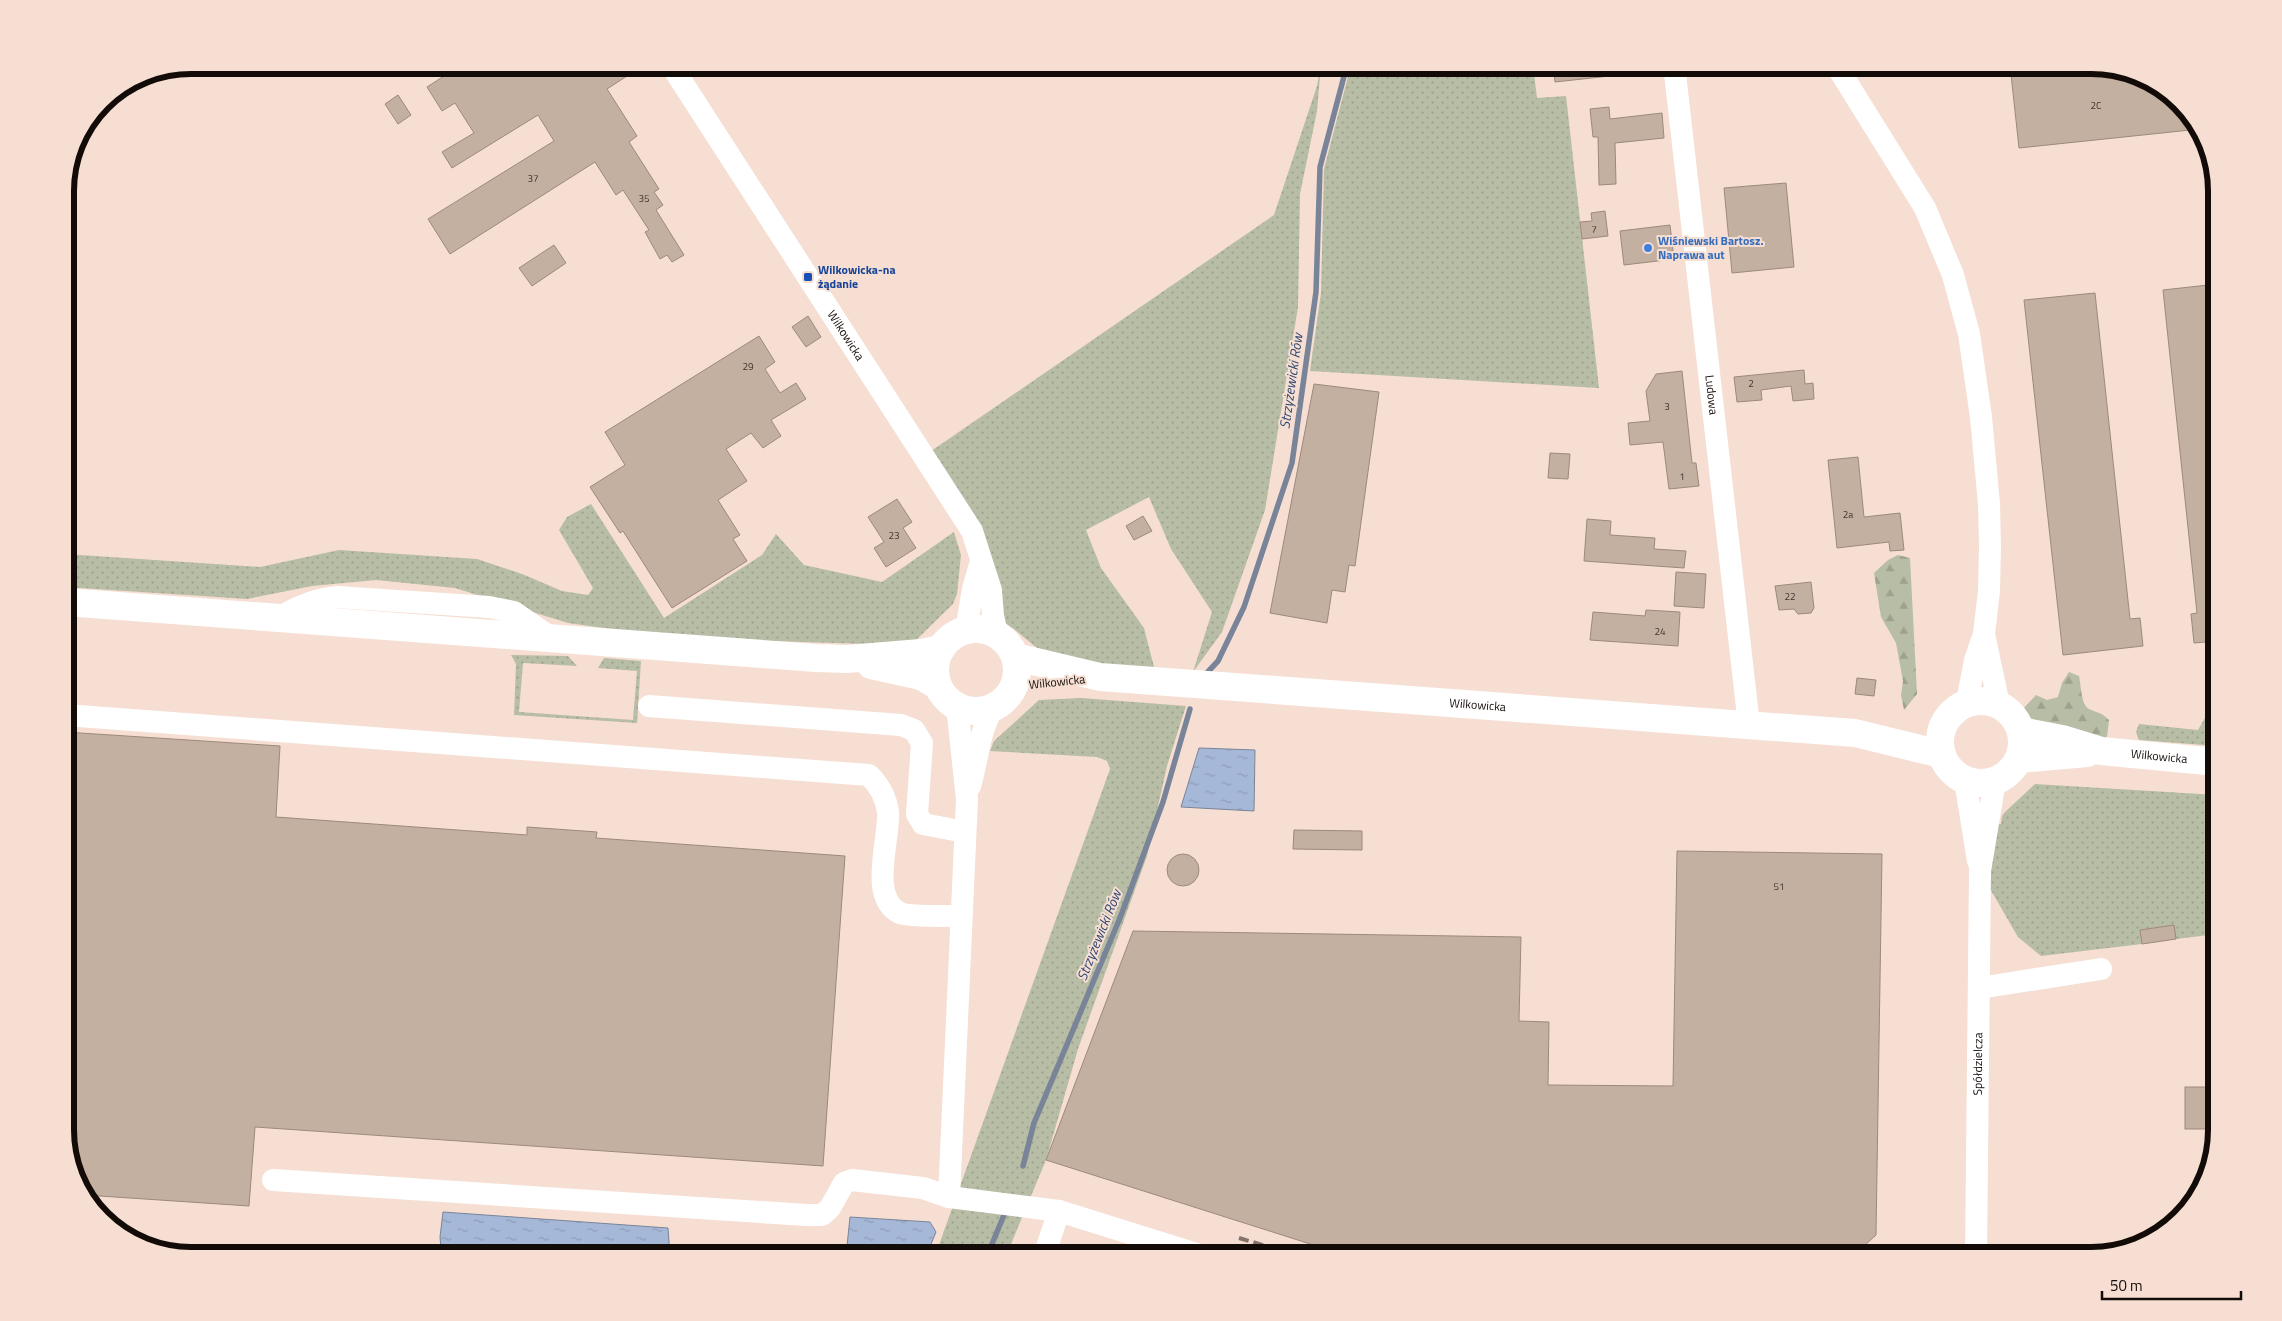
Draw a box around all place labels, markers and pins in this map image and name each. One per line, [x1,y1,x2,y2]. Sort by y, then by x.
place label: Wiśniewski Bartosz. Naprawa aut [1658,231,1763,264]
marker: Wiśniewski Bartosz. Naprawa aut [1642,242,1654,254]
place label: Wilkowicka-na żądanie [818,260,896,293]
marker: Wilkowicka-na żądanie [802,271,814,283]

